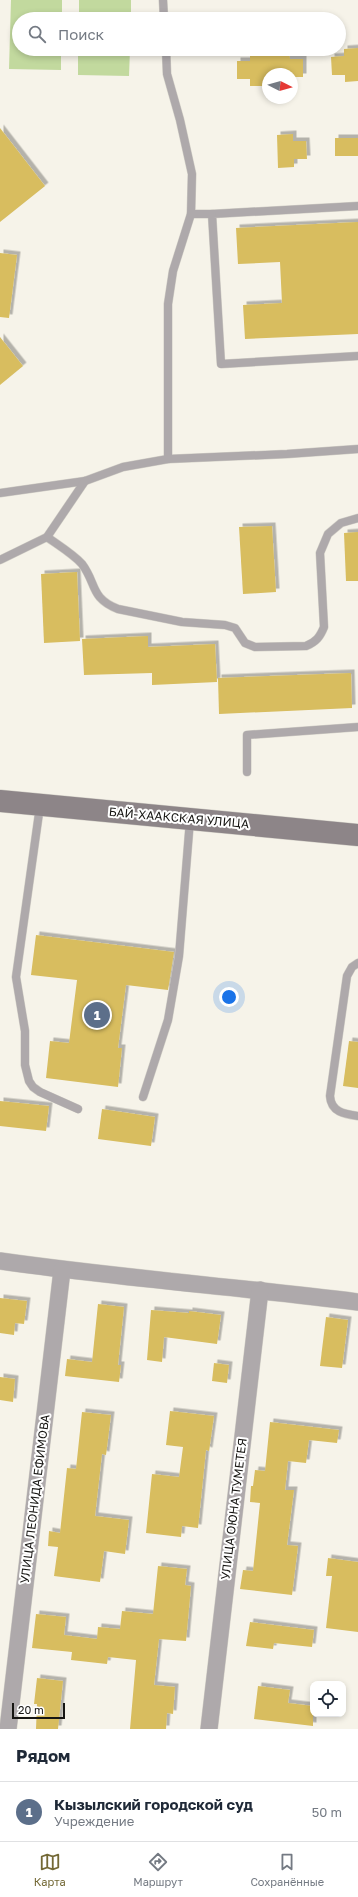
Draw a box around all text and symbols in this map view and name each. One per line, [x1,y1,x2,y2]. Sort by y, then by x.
search box [12,12,346,56]
icon: search [26,23,48,45]
text: Поиск [58,25,104,43]
north arrow [262,68,298,104]
street label: БАЙ-ХААКСКАЯ УЛИЦА [108,804,250,831]
your location [219,987,239,1007]
pin: 1 [84,1000,110,1030]
street label: УЛИЦА ЛЕОНИДА ЕФИМОВА [17,1413,52,1584]
street label: УЛИЦА ОЮНА ТУМЕТЕЯ [217,1437,250,1581]
map controls [310,1681,346,1717]
button: locate [310,1681,346,1717]
scale bar [12,1701,65,1720]
text: 20 m [18,1703,44,1716]
text: Рядом [16,1745,70,1766]
text: Кызылский городской суд [54,1795,253,1813]
text: 1 [26,1804,32,1820]
text: 50 m [312,1804,342,1820]
text: Учреждение [54,1813,134,1829]
tab: Карта [34,1851,66,1888]
tab: Маршрут [133,1851,183,1888]
tab: Сохранённые [250,1851,324,1888]

